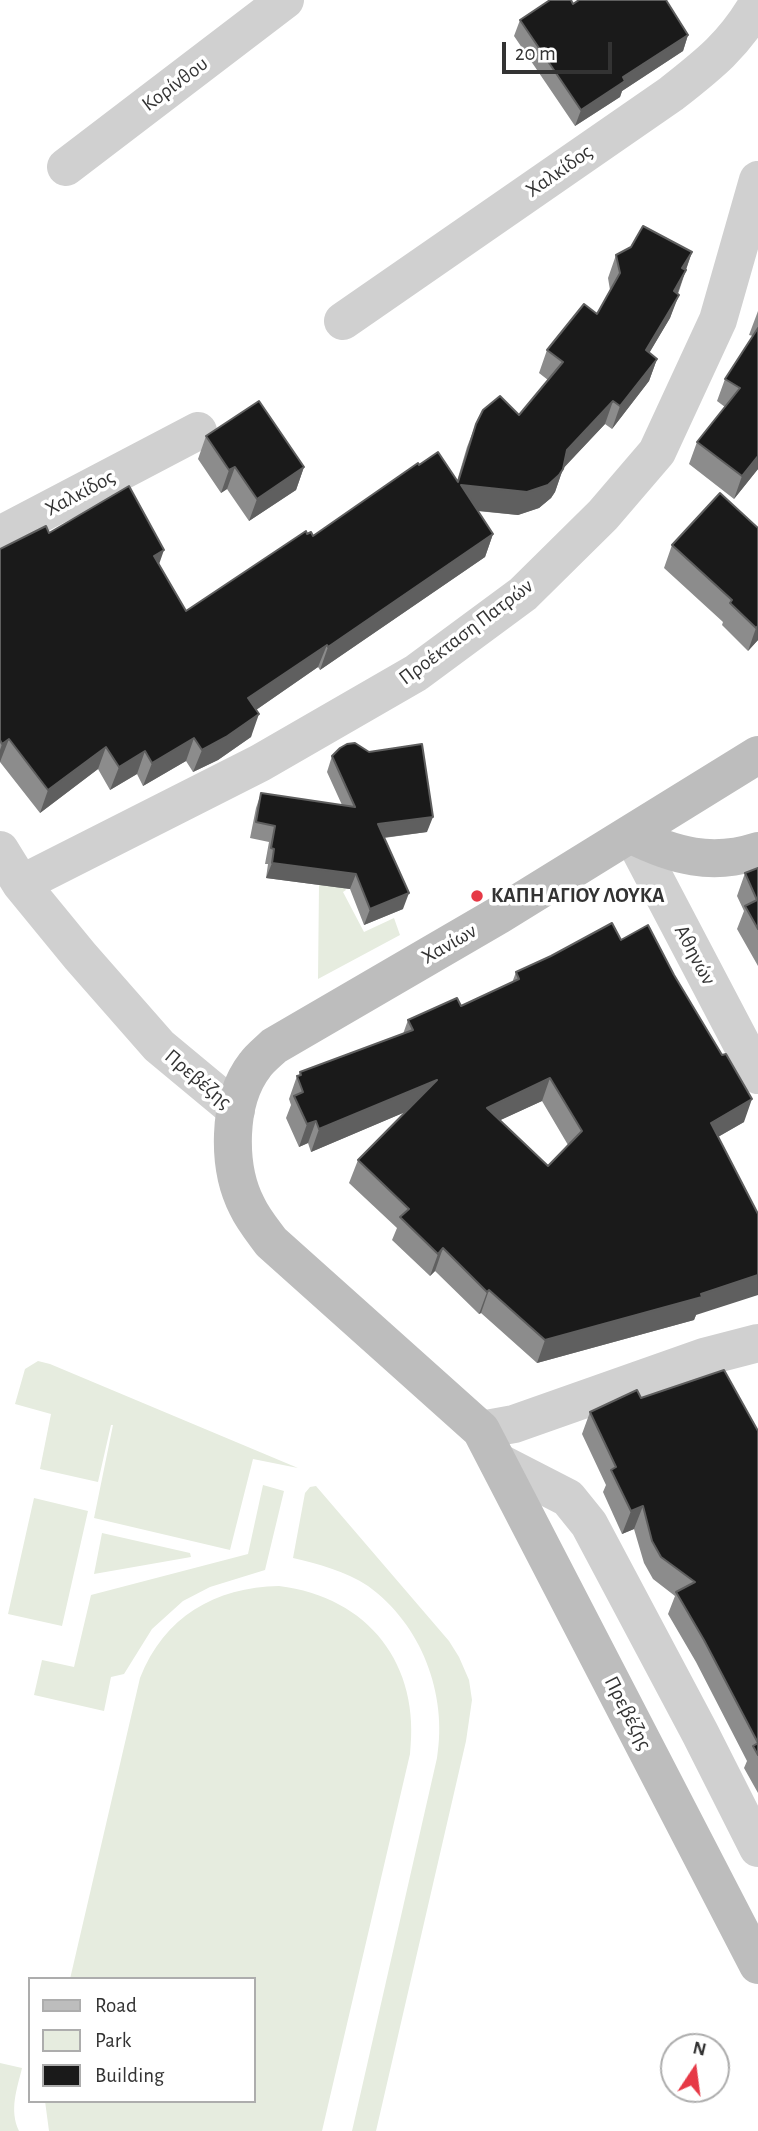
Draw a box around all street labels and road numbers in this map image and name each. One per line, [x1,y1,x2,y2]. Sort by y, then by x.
street label: Κορίνθου [137,51,213,117]
street label: Χαλκίδος [521,139,597,203]
street label: Χαλκίδος [41,464,119,522]
street label: Προέκταση Πατρών [394,573,538,691]
street label: Χανίων [417,918,481,970]
street label: Αθηνών [669,921,721,989]
street label: Πρεβέζης [159,1044,237,1114]
street label: Πρεβέζης [599,1672,657,1754]

